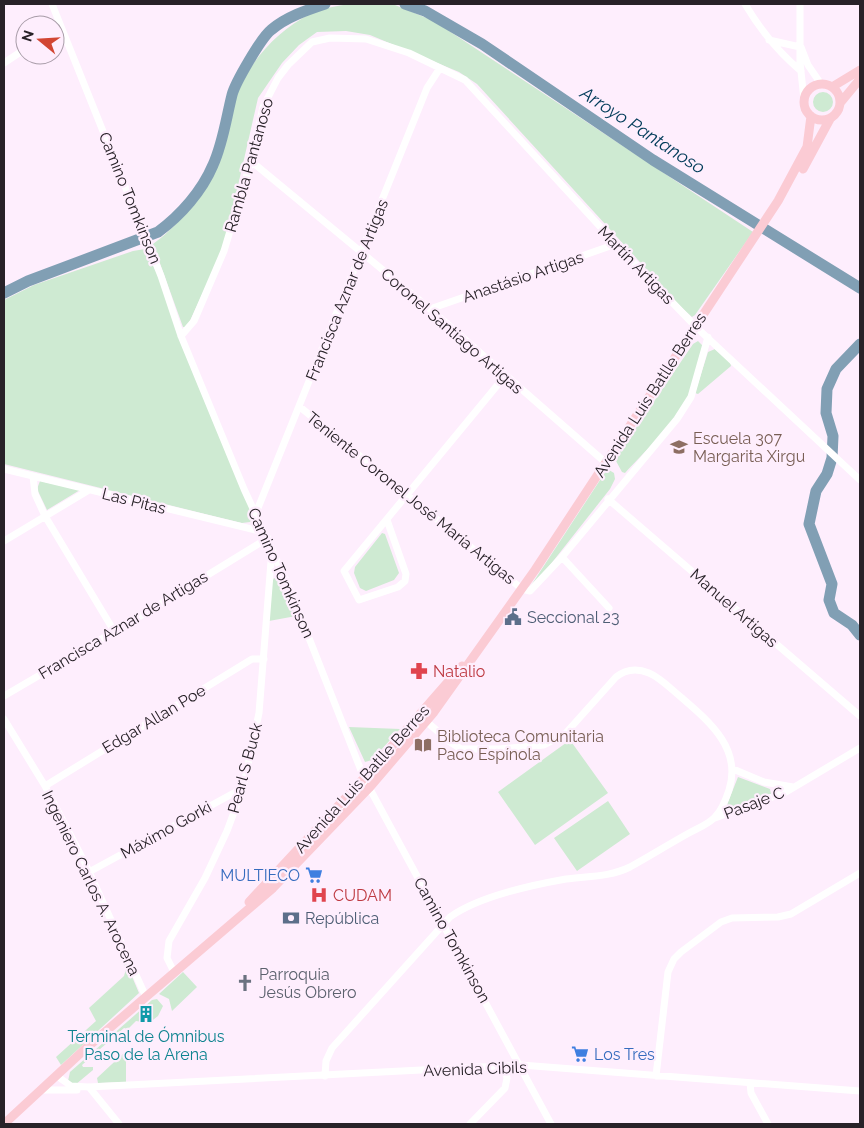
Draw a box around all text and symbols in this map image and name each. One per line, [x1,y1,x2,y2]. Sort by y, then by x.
north arrow [15,15,65,65]
text: N [18,28,37,44]
water label: Arroyo Pantanoso [576,81,709,178]
street label: Rambla Pantanoso [221,96,277,234]
street label: Camino Tomkinson [95,129,165,267]
street label: Francisca Aznar de Artigas [302,196,392,384]
street label: Martín Artigas [594,222,678,308]
street label: Anastásio Artigas [460,247,586,307]
street label: Coronel Santiago Artigas [377,264,527,398]
street label: Avenida Luis Batlle Berres [590,309,711,481]
street label: Teniente Coronel José María Artigas [303,408,519,588]
place label: Escuela 307 Margarita Xirgu [693,429,805,466]
school or university icon: Escuela 307 Margarita Xirgu [669,437,689,457]
street label: Las Pitas [100,484,168,518]
street label: Camino Tomkinson [244,505,318,641]
street label: Manuel Artigas [686,565,782,651]
street label: Francisca Aznar de Artigas [35,567,211,683]
public building icon: Seccional 23 [503,607,523,627]
place label: Seccional 23 [527,608,619,627]
pharmacy icon: Natalio [409,661,429,681]
place label: Natalio [433,662,485,681]
street label: Edgar Allan Poe [99,681,209,757]
street label: Avenida Luis Batlle Berres [291,701,434,857]
street label: Pearl S Buck [224,720,266,815]
place label: Biblioteca Comunitaria Paco Espínola [437,727,604,764]
library icon: Biblioteca Comunitaria Paco Espínola [413,735,433,755]
street label: Pasaje C [721,783,787,823]
street label: Ingeniero Carlos A. Arocena [38,787,144,979]
street label: Máximo Gorki [117,797,215,863]
supermarket icon: MULTIECO [304,865,324,885]
place label: MULTIECO [220,866,300,885]
street label: Camino Tomkinson [410,874,494,1006]
hospital icon: CUDAM [309,885,329,905]
place label: CUDAM [333,886,392,905]
bank icon: República [281,908,301,928]
place label: República [305,909,379,928]
place label: Parroquia Jesús Obrero [259,965,357,1002]
church icon: Parroquia Jesús Obrero [235,973,255,993]
building icon: Terminal de Ómnibus Paso de la Arena [136,1004,156,1024]
place label: Terminal de Ómnibus Paso de la Arena [67,1026,225,1064]
supermarket icon: Los Tres [570,1044,590,1064]
place label: Los Tres [594,1045,655,1064]
street label: Avenida Cibils [423,1058,527,1080]

